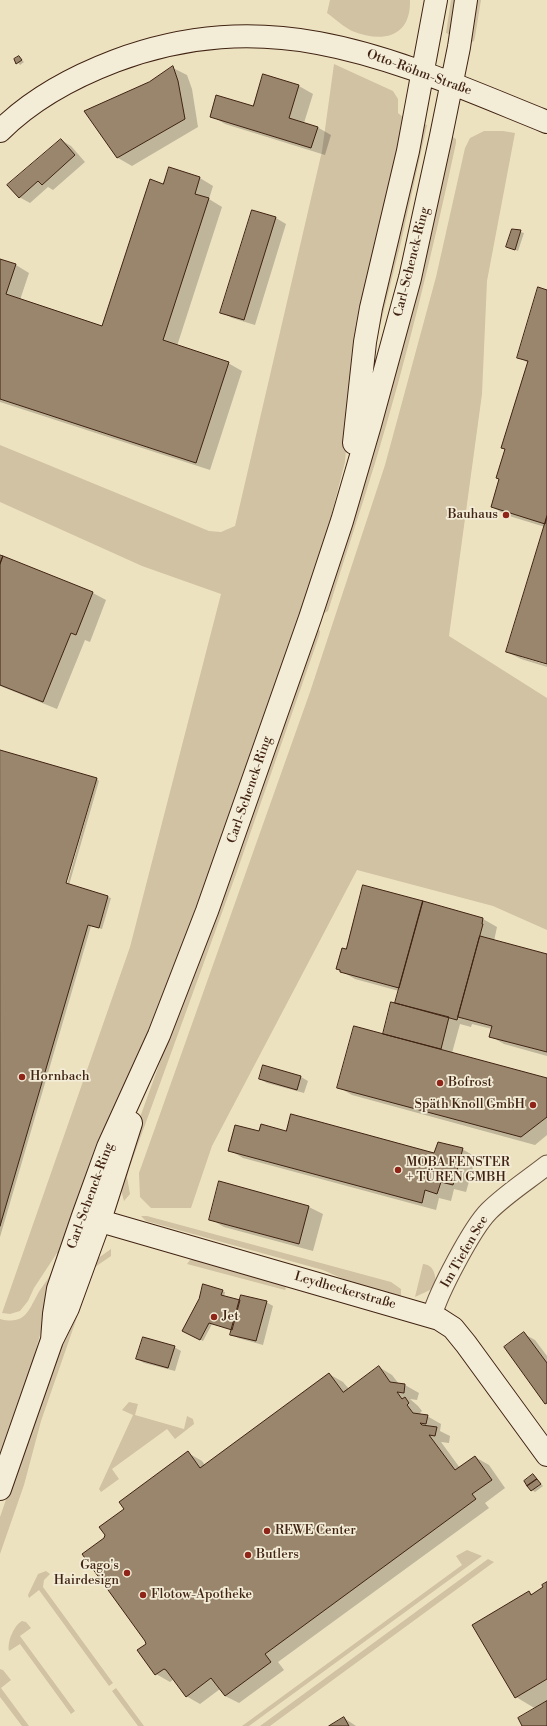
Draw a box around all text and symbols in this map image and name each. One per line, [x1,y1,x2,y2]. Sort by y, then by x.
street label: Otto-Röhm-Straße [364,47,474,99]
street label: Carl-Schenck-Ring [391,206,433,318]
place label: Bauhaus [447,507,498,523]
marker: Bauhaus [501,510,511,520]
street label: Carl-Schenck-Ring [224,734,276,846]
place label: Hornbach [30,1069,89,1085]
marker: Hornbach [17,1072,27,1082]
place label: Bofrost [448,1075,492,1091]
marker: Bofrost [435,1078,445,1088]
place label: Späth Knoll GmbH [415,1097,525,1113]
marker: Späth Knoll GmbH [528,1100,538,1110]
street label: Carl-Schenck-Ring [64,1141,118,1251]
place label: MOBA FENSTER + TÜREN GMBH [406,1155,510,1186]
marker: MOBA FENSTER + TÜREN GMBH [393,1165,403,1175]
street label: Im Tiefen See [438,1213,492,1291]
street label: Leydheckerstraße [293,1269,397,1313]
place label: Jet [222,1309,239,1325]
marker: Jet [209,1312,219,1322]
place label: REWE Center [275,1523,356,1539]
marker: REWE Center [262,1526,272,1536]
place label: Butlers [256,1547,299,1563]
marker: Butlers [243,1550,253,1560]
place label: Gago's Hairdesign [54,1558,119,1589]
marker: Gago's Hairdesign [122,1568,132,1578]
place label: Flotow-Apotheke [151,1587,252,1603]
marker: Flotow-Apotheke [138,1590,148,1600]

